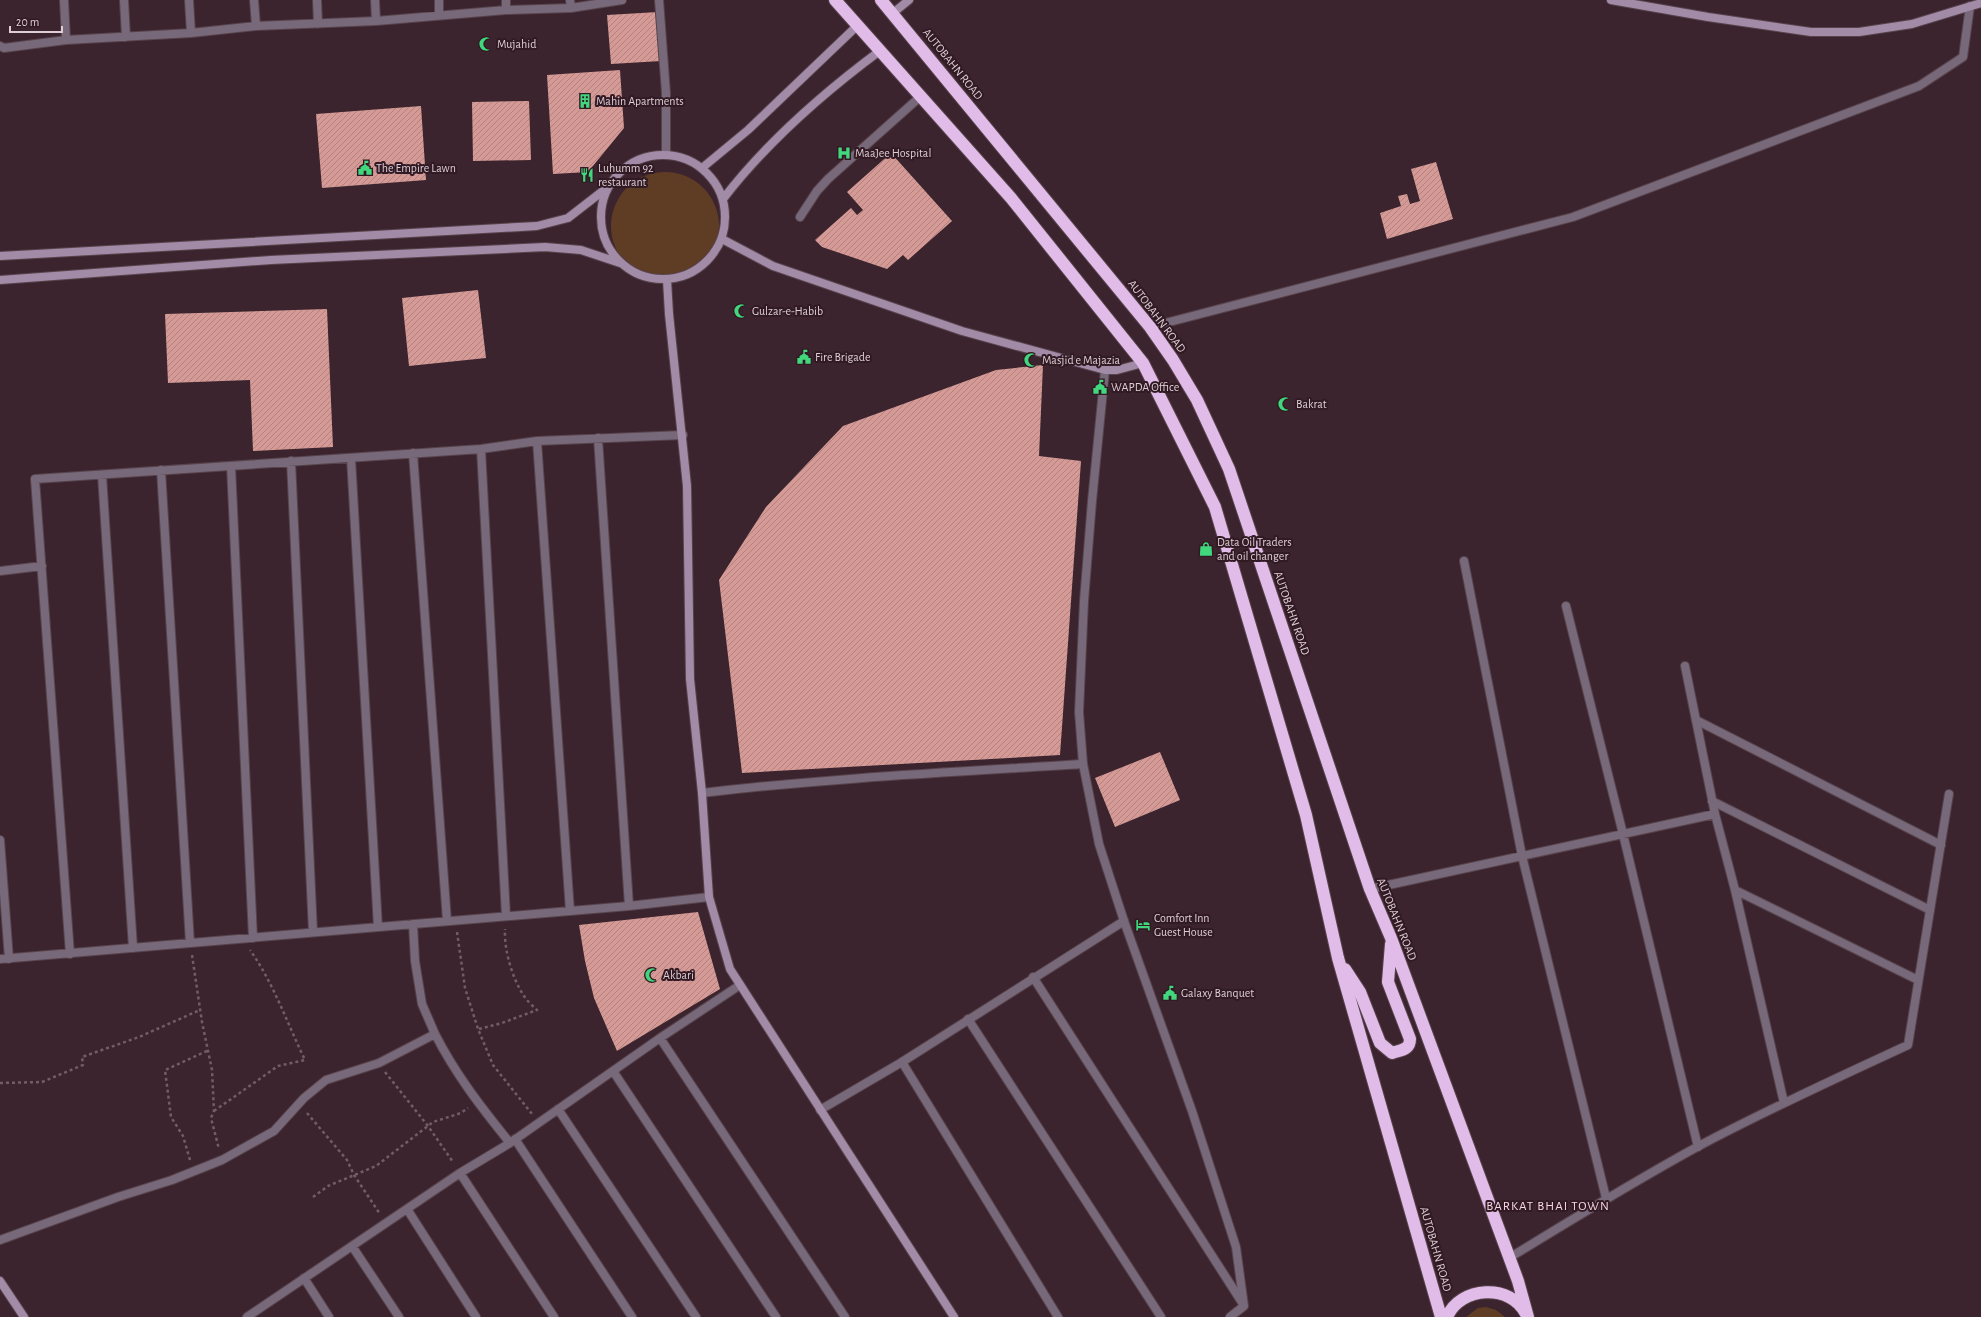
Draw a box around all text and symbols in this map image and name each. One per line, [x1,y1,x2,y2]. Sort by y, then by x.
scale bar [10,8,62,34]
text: 20 m [16,16,39,28]
street label: AUTOBAHN ROAD [921,26,985,102]
mosque icon: Mujahid [478,36,494,52]
place label: Mujahid [497,38,536,51]
building icon: Mahin Apartments [577,93,593,109]
place label: Mahin Apartments [596,95,684,107]
hospital icon: MaaJee Hospital [836,145,852,161]
place label: MaaJee Hospital [855,147,931,159]
public building icon: The Empire Lawn [357,160,373,176]
place label: The Empire Lawn [376,162,456,174]
place label: Luhumm 92 restaurant [598,162,654,188]
restaurant icon: Luhumm 92 restaurant [579,167,595,183]
street label: AUTOBAHN ROAD [1126,277,1188,355]
mosque icon: Gulzar-e-Habib [733,303,749,319]
place label: Gulzar-e-Habib [752,305,823,317]
public building icon: Fire Brigade [796,349,812,365]
place label: Fire Brigade [815,351,871,363]
mosque icon: Masjid e Majazia [1023,352,1039,368]
place label: Masjid e Majazia [1042,354,1121,367]
public building icon: WAPDA Office [1092,379,1108,395]
place label: WAPDA Office [1111,381,1179,393]
mosque icon: Bakrat [1277,396,1293,412]
place label: Bakrat [1296,398,1327,410]
place label: Data Oil Traders and oil changer [1217,536,1292,562]
shop icon: Data Oil Traders and oil changer [1198,541,1214,557]
street label: AUTOBAHN ROAD [1272,570,1312,657]
street label: AUTOBAHN ROAD [1375,876,1419,962]
place label: Comfort Inn Guest House [1154,912,1213,938]
hotel icon: Comfort Inn Guest House [1135,917,1151,933]
mosque icon: Akbari [644,967,660,983]
place label: Akbari [663,969,694,981]
public building icon: Galaxy Banquet [1162,985,1178,1001]
place label: Galaxy Banquet [1181,987,1254,1000]
district label: BARKAT BHAI TOWN [1486,1200,1610,1213]
street label: AUTOBAHN ROAD [1418,1205,1454,1293]

